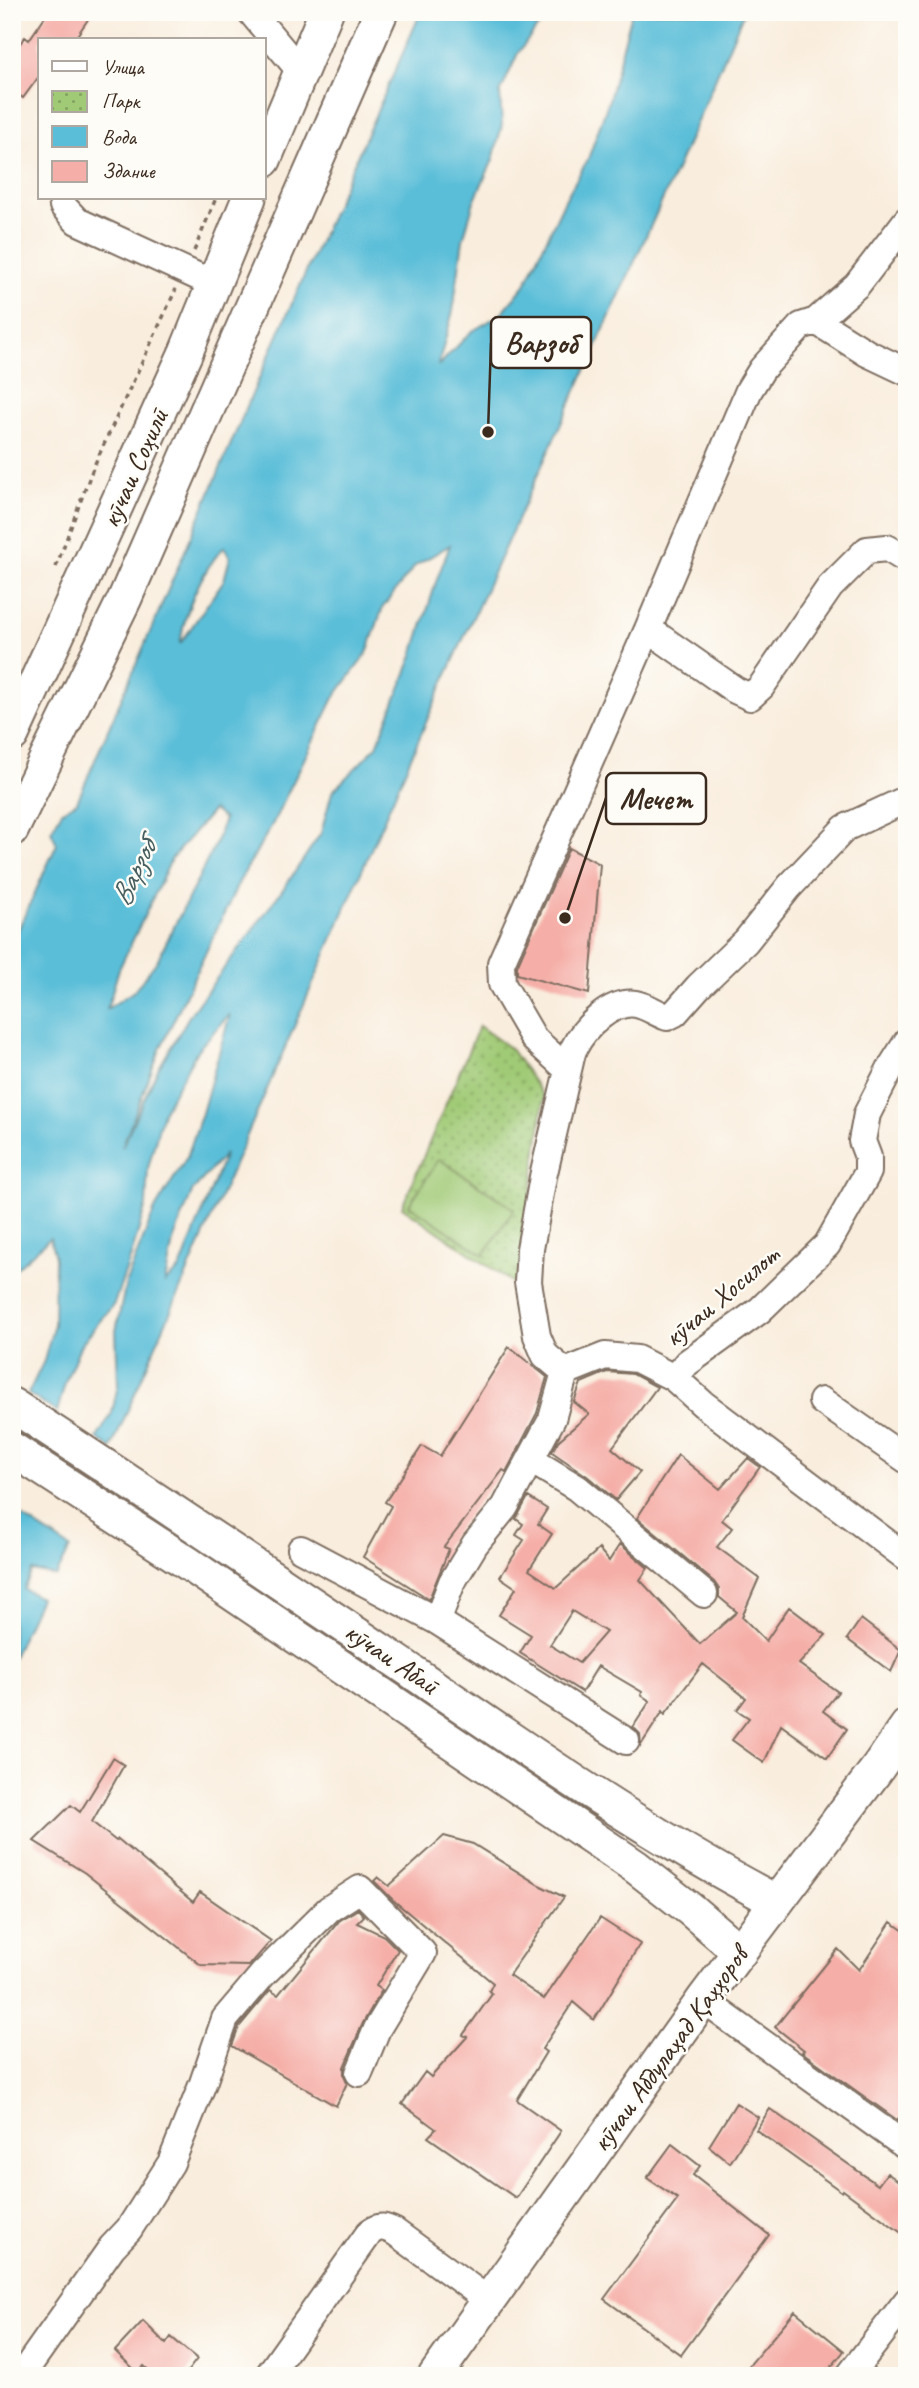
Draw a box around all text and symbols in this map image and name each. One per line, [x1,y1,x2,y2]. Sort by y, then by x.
legend [38,38,266,200]
text: Улица [102,54,145,80]
text: Парк [102,88,142,114]
text: Вода [102,124,138,150]
text: Здание [102,158,156,184]
callout: Варзоб [491,317,591,368]
text: Варзоб [505,324,584,363]
street label: кӯчаи Соҳилӣ [92,401,177,533]
callout: Мечет [606,773,706,824]
text: Мечет [620,780,694,818]
water label: Варзоб [101,825,169,912]
street label: кӯчаи Хосилот [656,1236,787,1354]
street label: кӯчаи Абаӣ [338,1614,448,1703]
street label: кӯчаи Абдулаҳад Қаҳҳоров [583,1936,758,2158]

